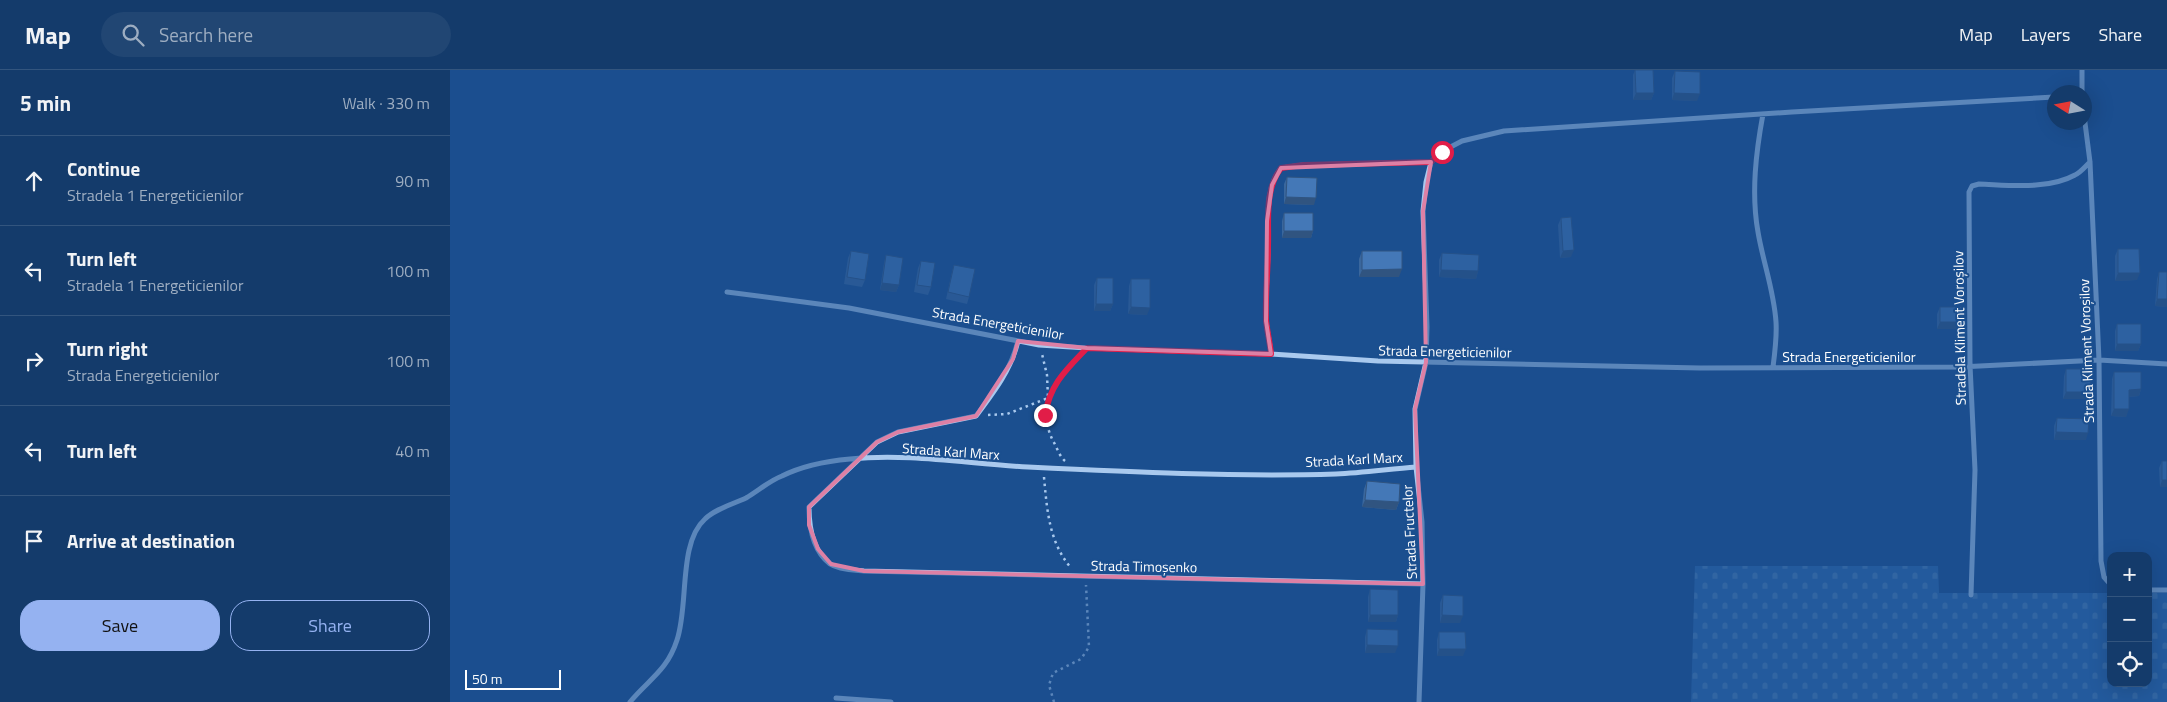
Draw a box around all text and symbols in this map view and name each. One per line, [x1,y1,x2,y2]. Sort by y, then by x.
search box [101,12,451,57]
text: Map [25,17,71,53]
text: Search here [159,20,253,49]
icon: search [119,21,147,49]
text: Map [1959,21,1993,48]
text: Layers [2021,21,2070,48]
text: Share [2098,21,2142,48]
north arrow [2047,85,2092,130]
text: 5 min [20,87,71,119]
text: Walk · 330 m [342,91,430,115]
route start [1431,141,1454,164]
text: Continue [67,154,140,183]
icon: ahead [20,167,48,195]
text: 90 m [395,169,430,193]
text: Stradela 1 Energeticienilor [67,183,244,207]
text: Turn left [67,244,137,273]
street label: Stradela Kliment Voroșilov [1947,250,1971,405]
icon: left [20,257,48,285]
text: 100 m [386,259,430,283]
text: Stradela 1 Energeticienilor [67,273,244,297]
street label: Strada Kliment Voroșilov [2073,278,2099,423]
street label: Strada Energeticienilor [931,301,1066,345]
text: Turn right [67,334,148,363]
street label: Strada Energeticienilor [1378,339,1512,363]
street label: Strada Energeticienilor [1782,346,1916,367]
icon: right [20,347,48,375]
text: 100 m [386,349,430,373]
text: Strada Energeticienilor [67,363,219,387]
route end [1034,404,1057,427]
text: Turn left [67,436,137,465]
icon: left [20,437,48,465]
street label: Strada Karl Marx [901,437,1001,465]
text: 40 m [395,439,430,463]
street label: Strada Karl Marx [1305,446,1404,472]
street label: Strada Fructelor [1396,484,1422,580]
text: Arrive at destination [67,526,235,555]
icon: arrive [20,527,48,555]
map controls [2107,552,2152,687]
button: + [2107,552,2152,597]
street label: Strada Timoșenko [1091,555,1197,577]
button: − [2107,597,2152,642]
button: Save [20,600,220,651]
button: Share [230,600,430,651]
button: locate [2107,642,2152,687]
scale bar [465,667,561,690]
text: 50 m [472,668,502,689]

